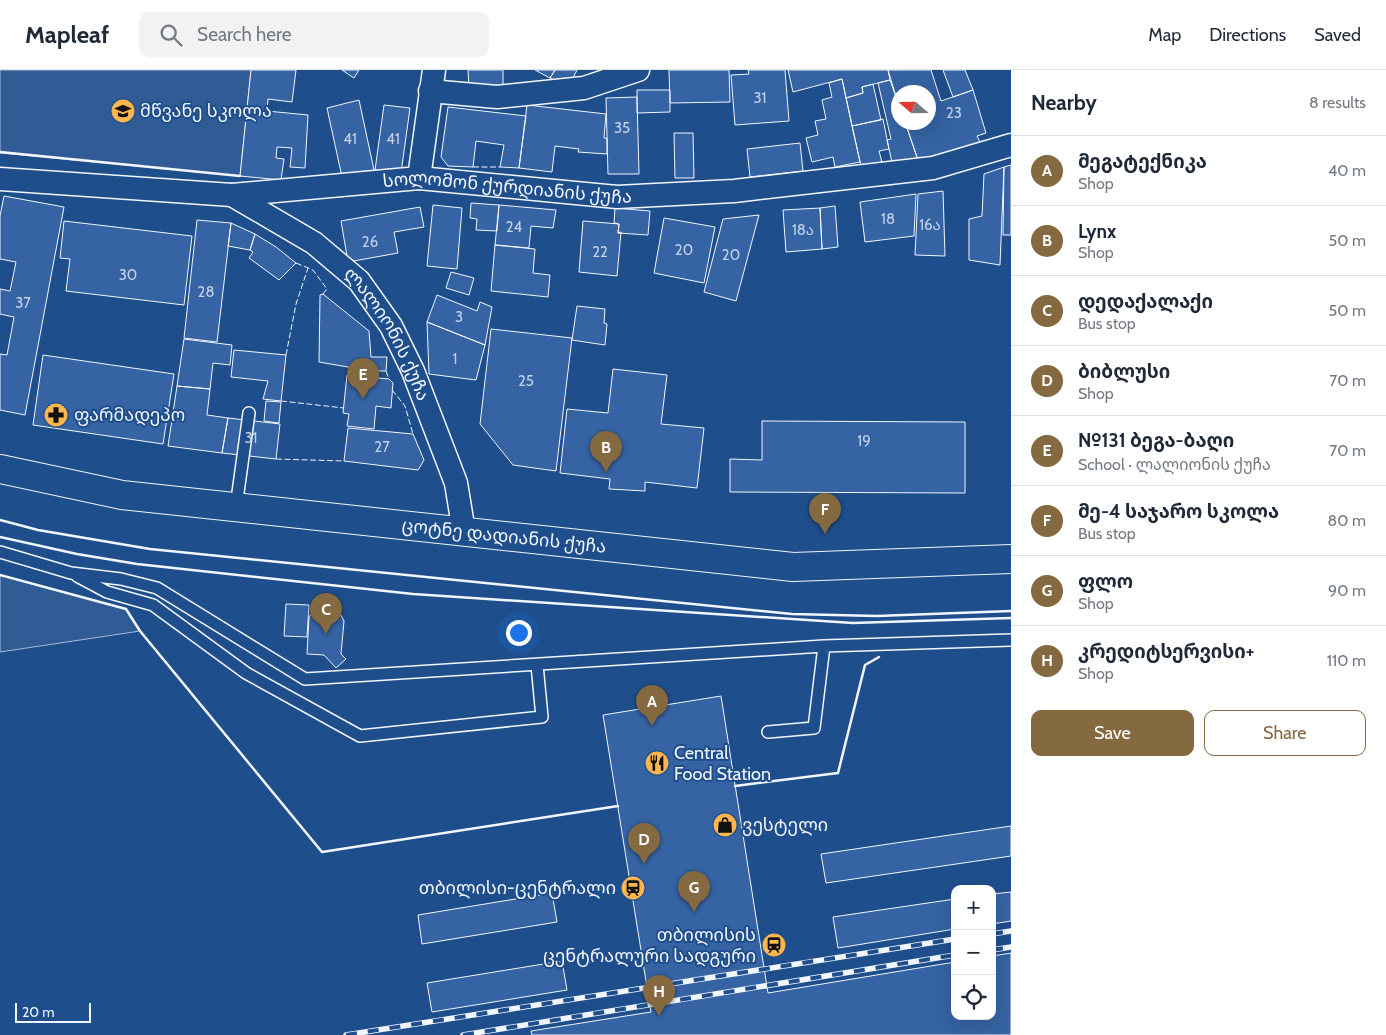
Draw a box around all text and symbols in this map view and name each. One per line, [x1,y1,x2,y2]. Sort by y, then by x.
search box [139,12,489,57]
text: Mapleaf [25,20,109,49]
icon: search [157,21,185,49]
text: Search here [197,23,291,46]
text: Map [1148,24,1181,46]
text: Directions [1209,24,1286,46]
text: Saved [1314,24,1361,46]
north arrow [891,85,936,130]
house number: 31 [753,89,767,107]
text: Nearby [1031,90,1097,115]
text: 8 results [1309,93,1366,112]
school or university icon: მწვანე სკოლა [110,98,136,124]
place label: მწვანე სკოლა [140,100,272,122]
house number: 23 [946,104,962,122]
house number: 35 [614,119,630,137]
house number: 41 [343,130,357,148]
house number: 41 [386,130,400,148]
text: მეგატექნიკა [1078,150,1207,173]
text: A [1042,161,1052,180]
text: 40 m [1328,161,1366,180]
street label: სოლომონ ქურდიანის ქუჩა [382,166,632,208]
text: Shop [1078,174,1114,193]
house number: 18 [881,210,895,228]
house number: 16ა [919,216,941,234]
house number: 24 [506,218,523,236]
text: Lynx [1078,220,1116,243]
house number: 18ა [792,221,814,239]
text: B [1042,231,1052,250]
text: 50 m [1329,231,1366,250]
house number: 26 [362,233,378,251]
house number: 20 [675,241,693,259]
house number: 22 [592,243,608,261]
text: Shop [1078,243,1114,262]
house number: 20 [722,246,740,264]
street label: ლალიონის ქუჩა [340,262,434,404]
house number: 30 [119,266,137,284]
house number: 28 [198,283,214,301]
text: დედაქალაქი [1078,290,1213,313]
house number: 37 [15,294,31,312]
text: C [1042,301,1052,320]
text: 50 m [1329,301,1366,320]
house number: 3 [455,308,463,326]
text: Bus stop [1078,314,1136,333]
house number: 1 [453,350,457,368]
pin: E [347,358,379,399]
text: ბიბლუსი [1078,360,1170,383]
text: D [1041,371,1053,390]
text: 70 m [1329,371,1366,390]
house number: 25 [518,372,534,390]
text: Shop [1078,384,1114,403]
pharmacy icon: ფარმადეპო [43,402,69,428]
place label: ფარმადეპო [74,404,185,426]
house number: 31 [244,429,258,447]
text: №131 ბეგა-ბაღი [1078,429,1234,452]
pin: B [590,431,622,472]
house number: 19 [857,432,871,450]
house number: 27 [374,438,390,456]
text: E [1042,441,1052,460]
text: 70 m [1329,441,1366,460]
text: School · ლალიონის ქუჩა [1078,455,1271,474]
pin: F [809,493,841,534]
text: მე-4 საჯარო სკოლა [1078,500,1279,523]
text: F [1043,511,1051,530]
text: 80 m [1328,511,1366,530]
street label: ცოტნე დადიანის ქუჩა [401,514,607,558]
text: Bus stop [1078,524,1136,543]
text: ფლო [1078,570,1133,593]
text: G [1042,581,1052,600]
text: 90 m [1328,581,1366,600]
pin: C [310,593,342,634]
text: Shop [1078,594,1114,613]
your location [506,620,532,646]
text: კრედიტსერვისი+ [1078,640,1254,663]
text: H [1041,651,1053,670]
text: 110 m [1327,651,1366,670]
text: Shop [1078,664,1114,683]
pin: A [636,685,668,726]
button: Save [1031,710,1194,756]
button: Share [1204,710,1366,756]
place label: Central Food Station [674,742,771,785]
restaurant icon: Central Food Station [644,750,670,776]
shop icon: ვესტელი [712,812,738,838]
place label: ვესტელი [742,814,828,836]
pin: D [628,823,660,864]
pin: G [678,871,710,912]
station icon: თბილისი-ცენტრალი [620,875,646,901]
place label: თბილისი-ცენტრალი [419,877,616,899]
map controls [951,885,996,1020]
button: + [951,885,996,930]
place label: თბილისის ცენტრალური სადგური [543,924,756,967]
button: − [951,930,996,975]
station icon: თბილისის ცენტრალური სადგური [761,932,787,958]
pin: H [643,975,675,1016]
button: locate [951,975,996,1020]
scale bar [15,1000,91,1023]
text: 20 m [22,1003,55,1021]

